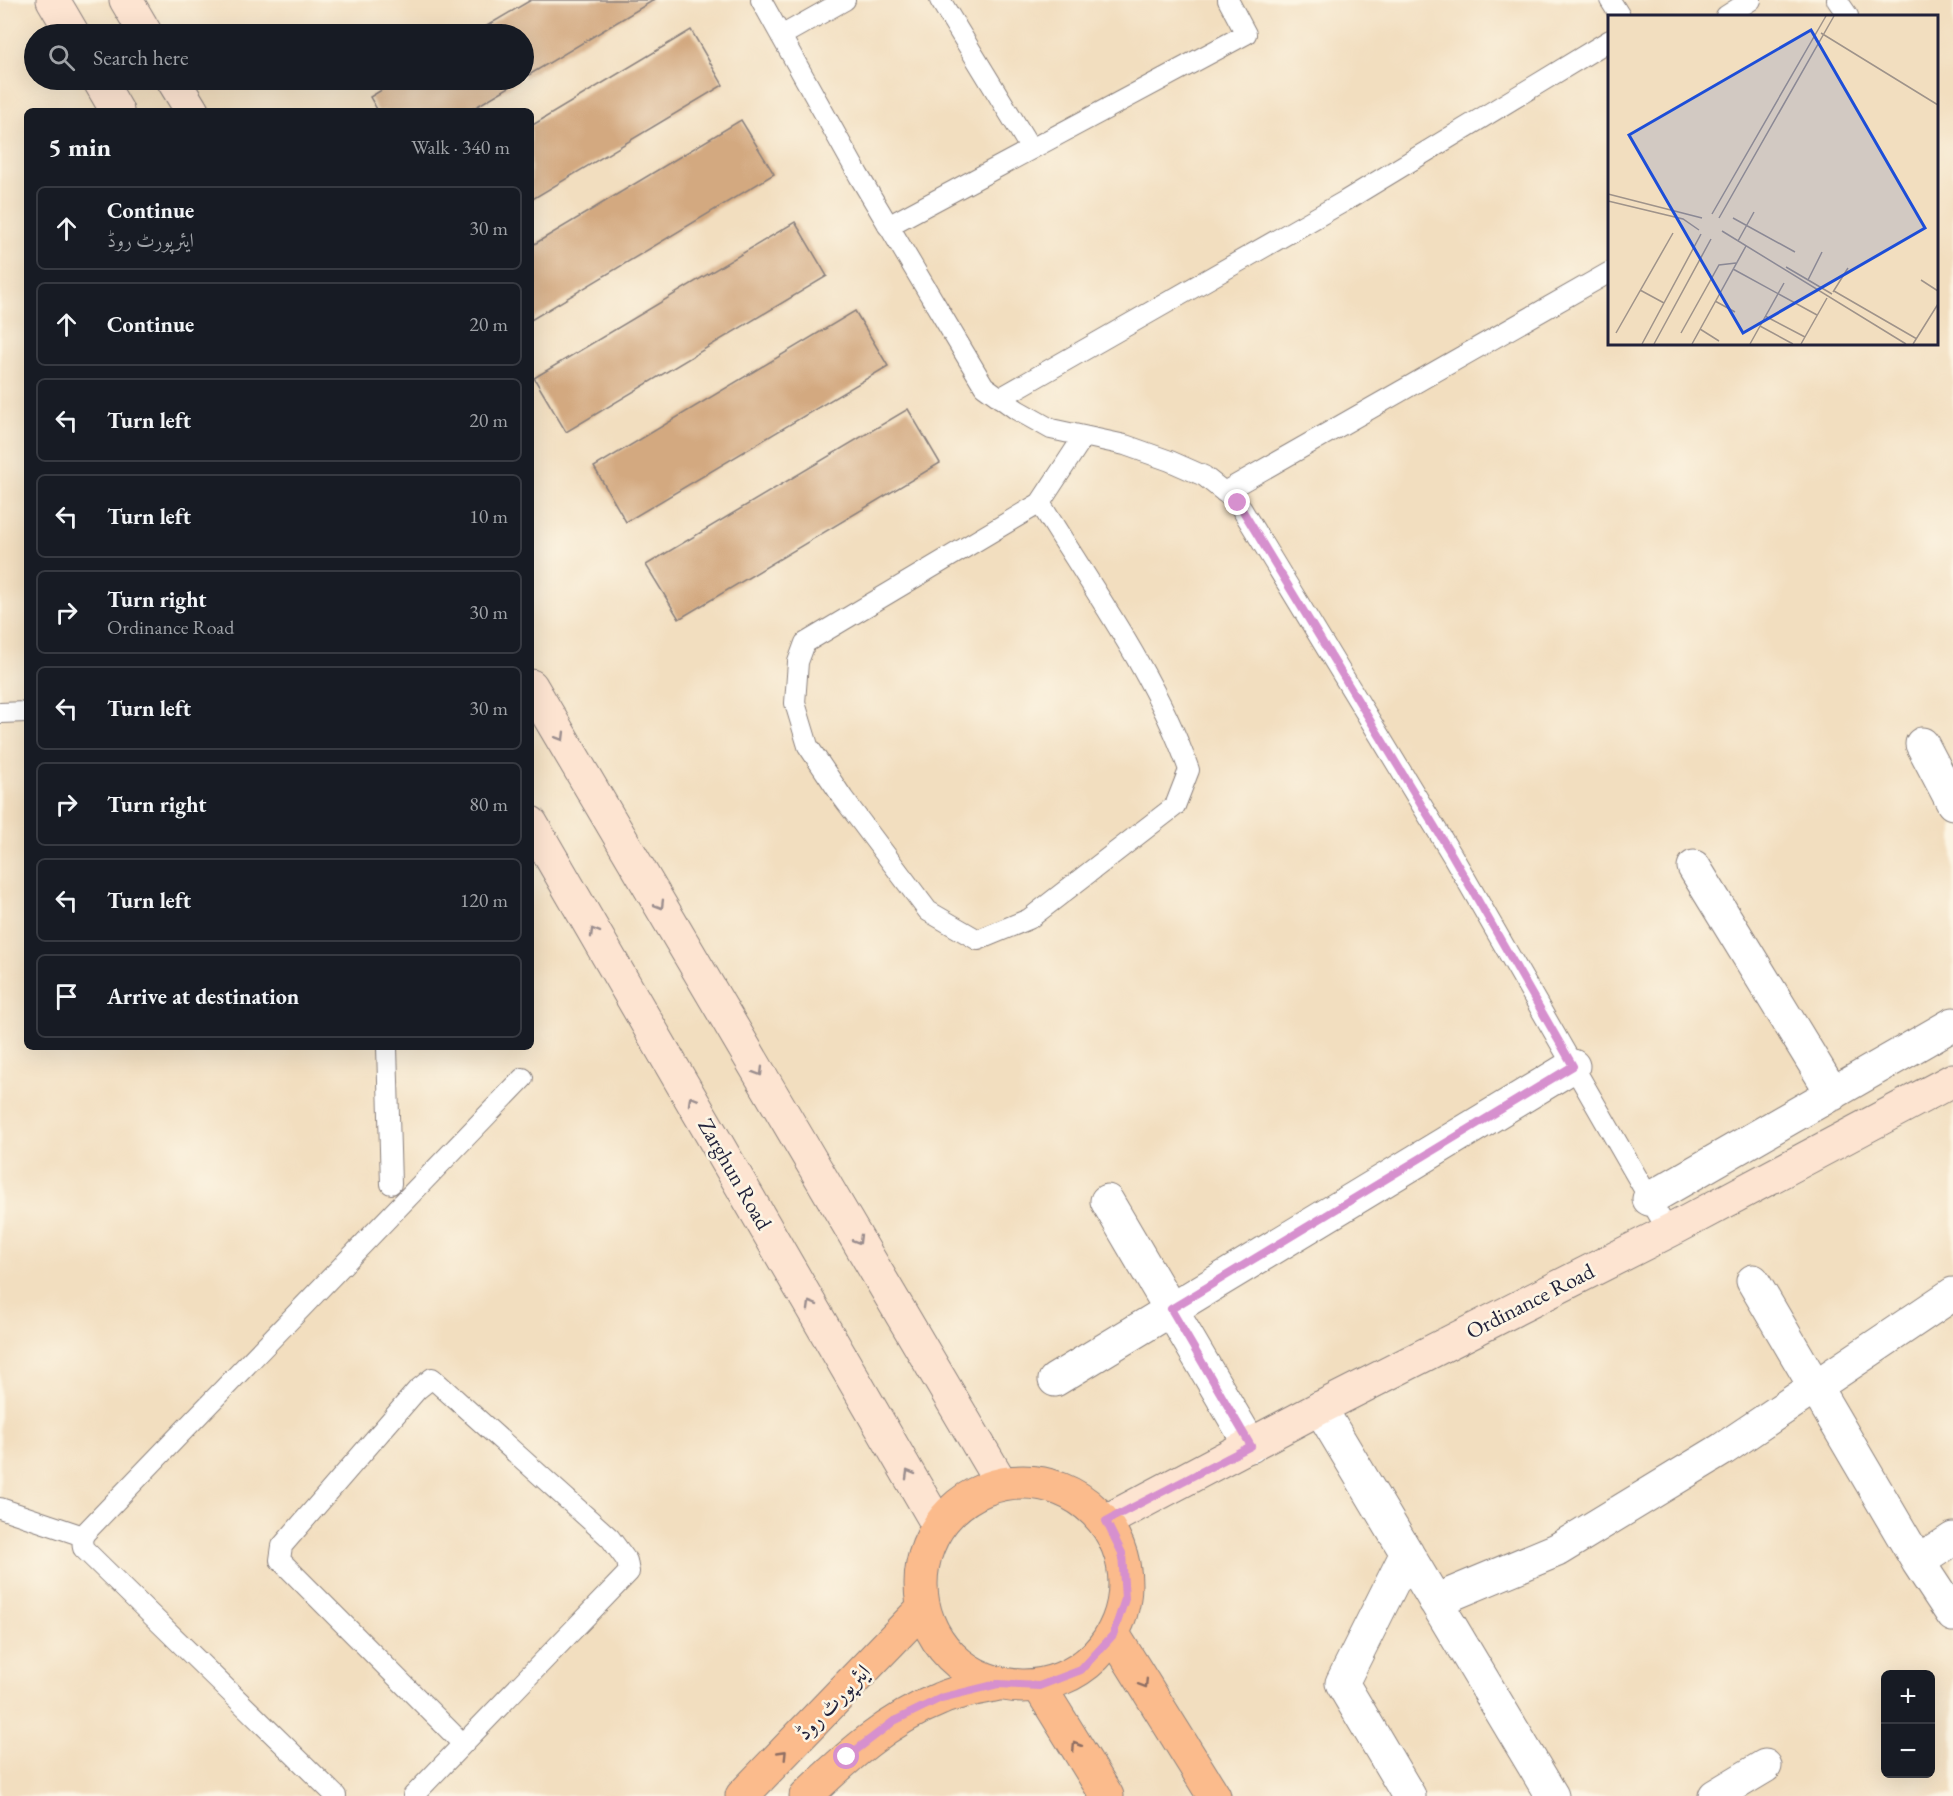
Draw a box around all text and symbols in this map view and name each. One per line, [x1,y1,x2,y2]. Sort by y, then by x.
inset map [1608,15,1938,345]
search box [24,24,534,90]
icon: search [45,41,78,74]
text: Search here [93,43,188,72]
text: 5 min [48,130,111,164]
text: Walk · 340 m [411,134,510,160]
text: Continue [107,196,194,225]
icon: ahead [50,212,83,245]
text: 30 m [469,215,508,241]
text: ایئرپورٹ روڈ [107,227,194,253]
icon: ahead [50,308,83,341]
text: Continue [107,310,194,339]
text: 20 m [469,311,508,337]
icon: left [50,404,83,437]
text: Turn left [107,406,191,435]
text: 20 m [469,407,508,433]
route end [1224,489,1250,515]
icon: left [50,500,83,533]
text: Turn left [107,502,191,531]
text: 10 m [469,503,508,529]
text: Turn right [107,585,206,614]
icon: right [50,596,83,629]
text: 30 m [469,599,508,625]
text: Ordinance Road [107,614,234,640]
icon: left [50,692,83,725]
text: Turn left [107,694,191,723]
text: 30 m [469,695,508,721]
one-way arrow [553,731,565,741]
icon: right [50,788,83,821]
text: Turn right [107,790,206,819]
text: 80 m [469,791,508,817]
icon: left [50,884,83,917]
text: Turn left [107,886,191,915]
text: 120 m [460,887,508,913]
one-way arrow [653,898,664,909]
one-way arrow [590,928,601,938]
icon: arrive [50,980,83,1013]
text: Arrive at destination [107,982,299,1011]
one-way arrow [752,1066,763,1077]
one-way arrow [688,1096,699,1107]
street label: Zarghun Road [691,1113,779,1236]
one-way arrow [851,1234,862,1244]
street label: Ordinance Road [1461,1256,1600,1346]
one-way arrow [807,1301,818,1312]
one-way arrow [905,1470,916,1480]
street label: ایئرپورٹ روڈ [789,1658,878,1748]
map controls [1881,1670,1935,1778]
button: + [1881,1670,1935,1724]
one-way arrow [1137,1678,1149,1688]
button: − [1881,1724,1935,1778]
one-way arrow [1072,1742,1084,1752]
route start [833,1743,859,1769]
one-way arrow [776,1750,787,1760]

